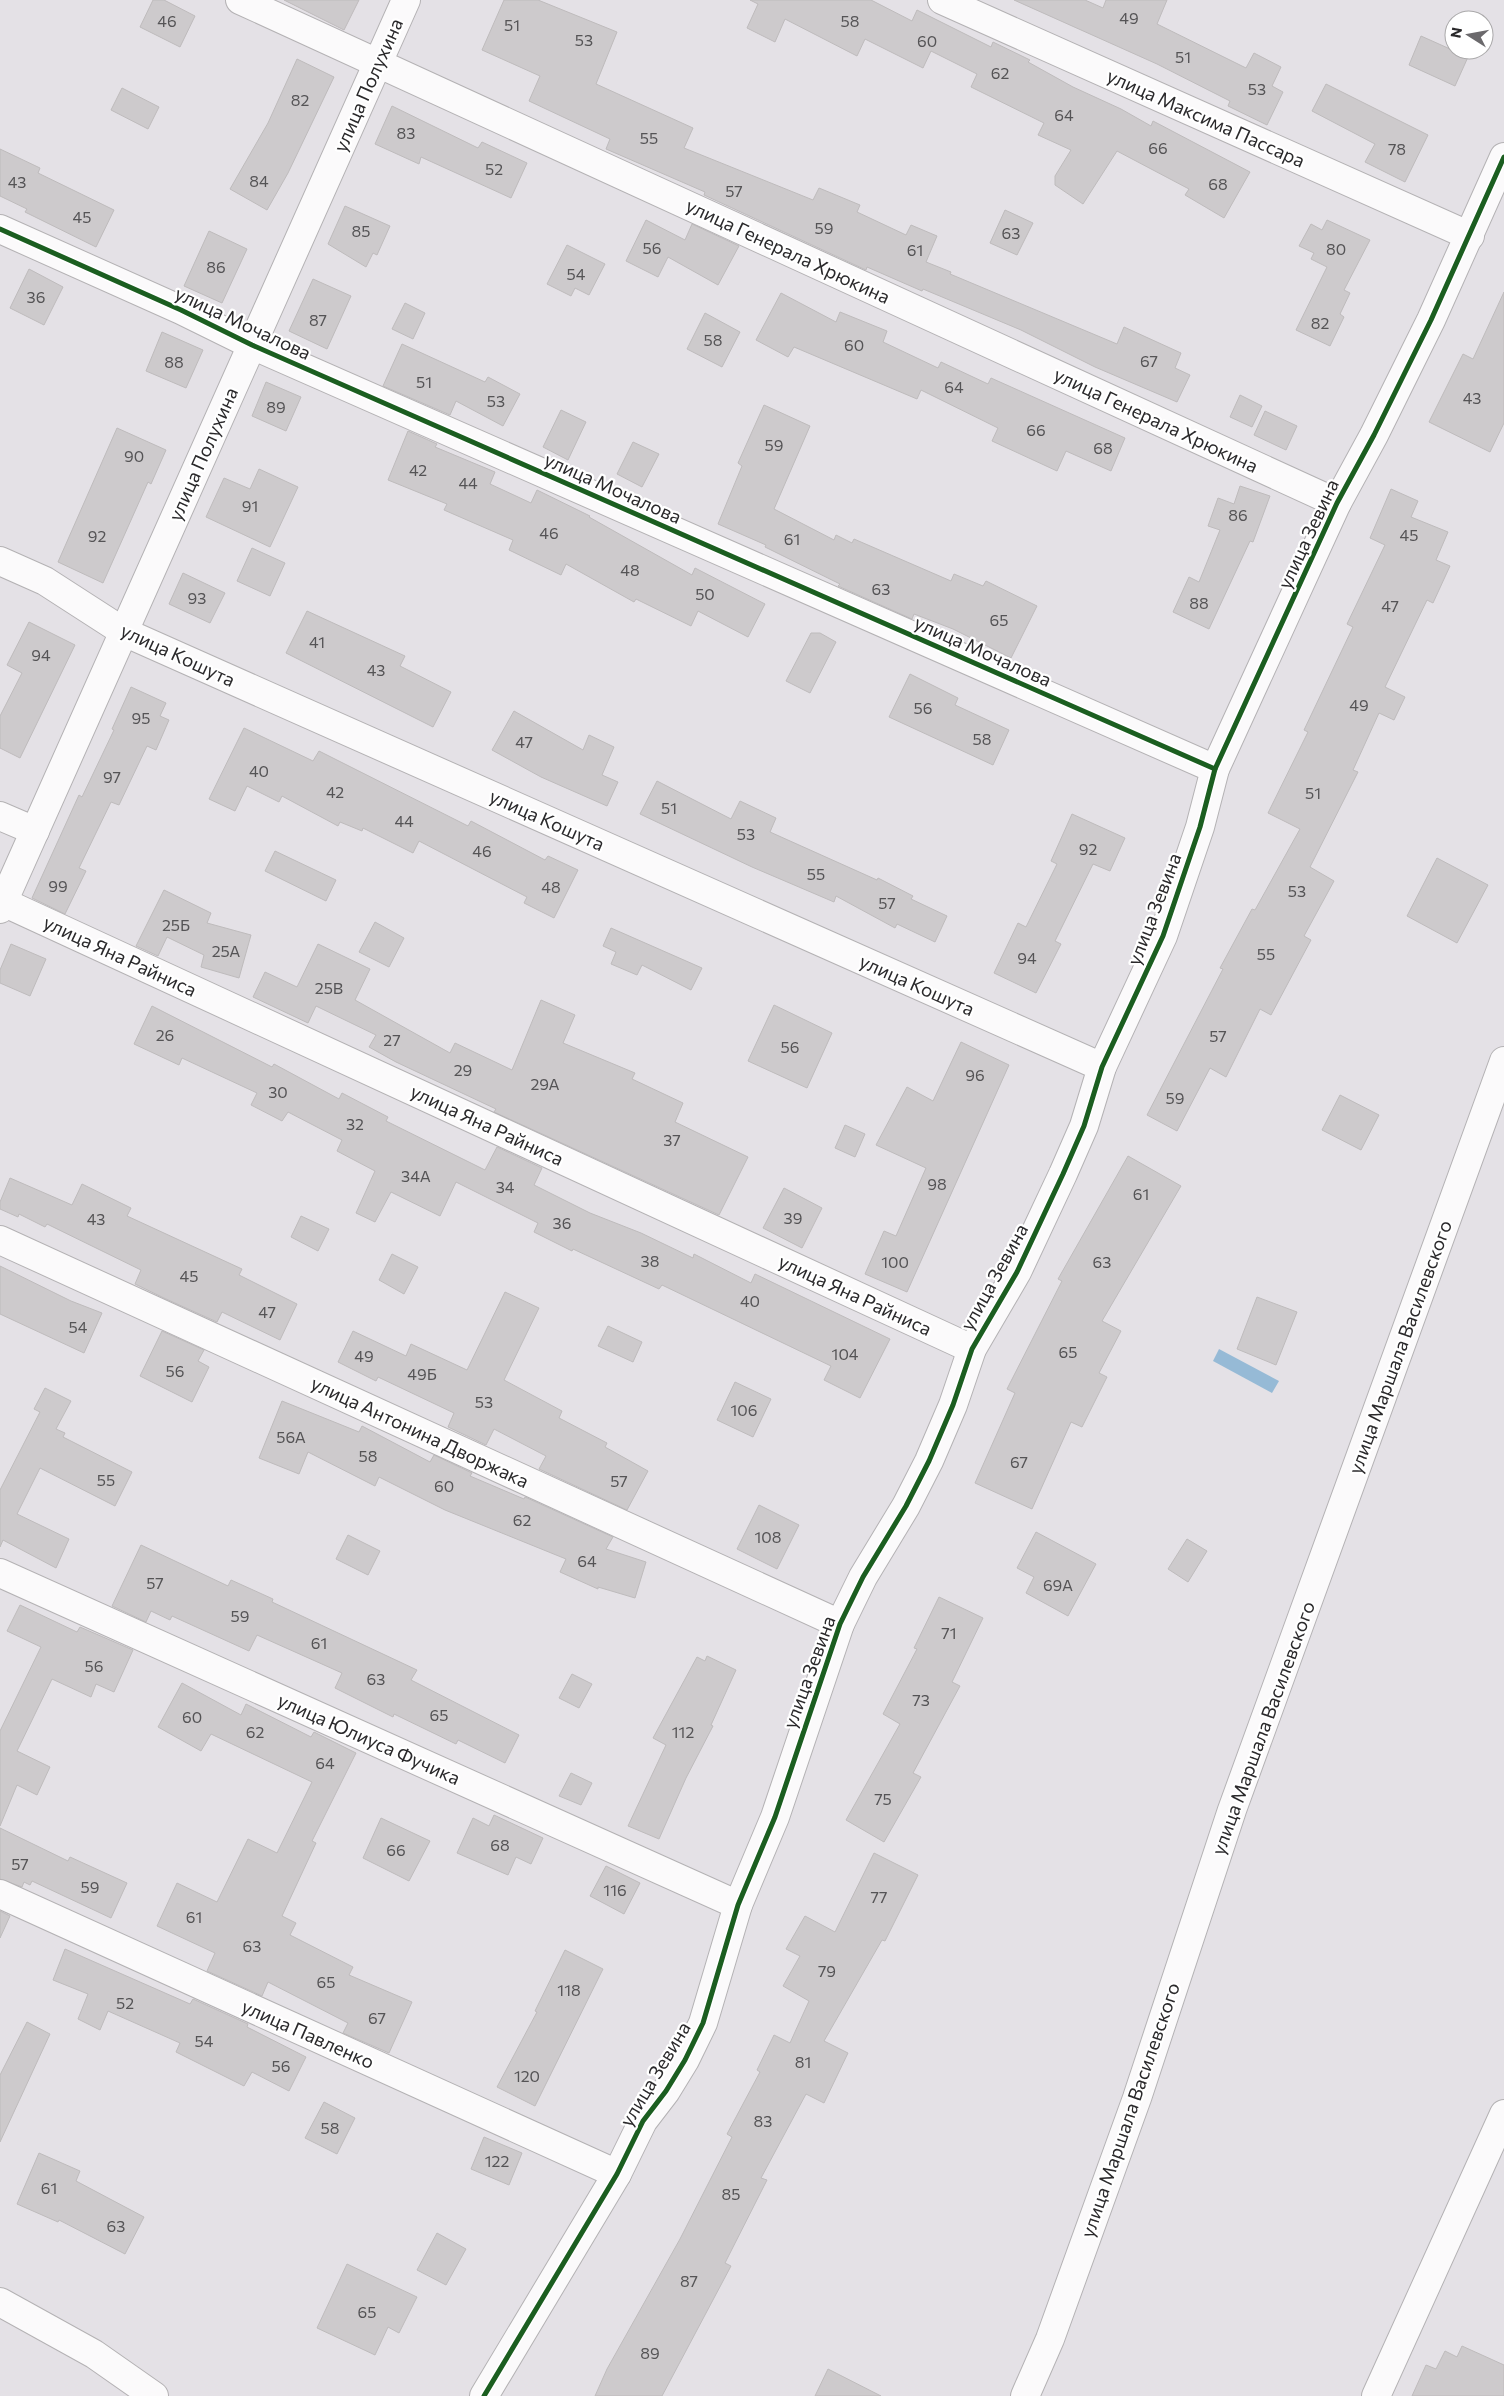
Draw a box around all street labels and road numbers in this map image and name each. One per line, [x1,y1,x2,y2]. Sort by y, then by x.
street label: улица Полухина [328,15,407,155]
street label: улица Максима Пассара [1104,63,1309,172]
street label: улица Генерала Хрюкина [683,193,894,308]
street label: улица Мочалова [172,281,315,364]
street label: улица Генерала Хрюкина [1051,362,1262,477]
street label: улица Полухина [163,384,242,524]
street label: улица Мочалова [541,447,685,528]
street label: улица Зевина [1272,475,1343,592]
street label: улица Мочалова [911,610,1055,691]
street label: улица Кошута [117,618,239,691]
street label: улица Кошута [486,784,608,855]
street label: улица Зевина [1122,850,1185,968]
street label: улица Яна Райниса [40,910,200,1001]
street label: улица Кошута [856,949,978,1020]
street label: улица Яна Райниса [407,1079,567,1170]
street label: улица Маршала Василевского [1343,1217,1456,1477]
street label: улица Зевина [955,1220,1032,1334]
street label: улица Яна Райниса [775,1249,935,1340]
street label: улица Антонина Дворжака [308,1371,533,1492]
street label: улица Маршала Василевского [1206,1598,1319,1858]
street label: улица Зевина [778,1612,840,1731]
street label: улица Юлиуса Фучика [274,1688,464,1789]
street label: улица Маршала Василевского [1075,1979,1184,2240]
street label: улица Павленко [238,1994,378,2073]
street label: улица Зевина [614,2017,695,2130]

